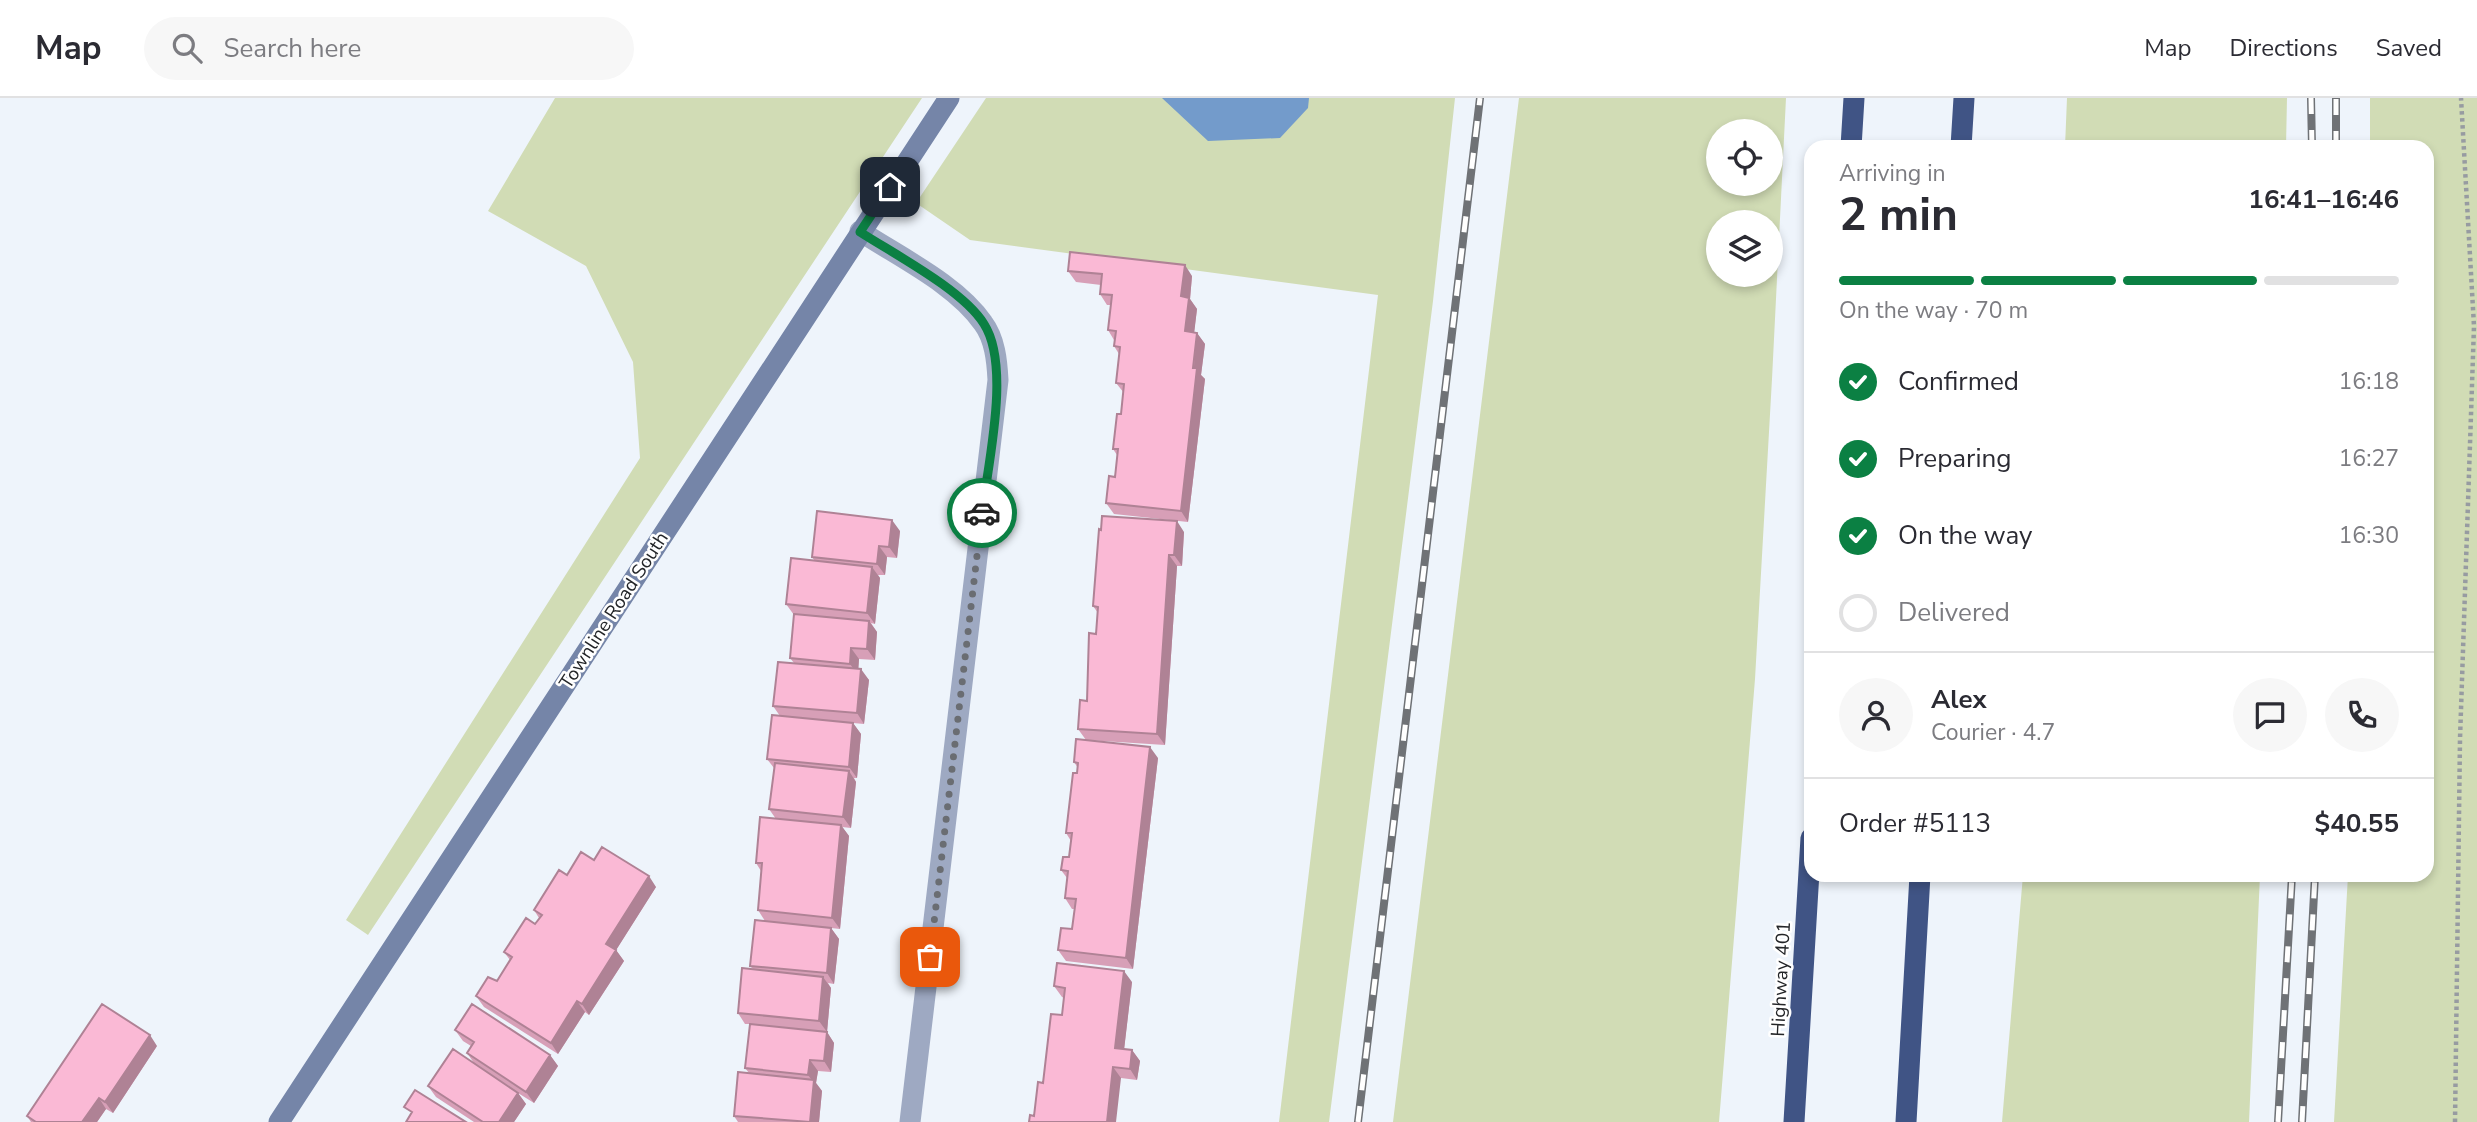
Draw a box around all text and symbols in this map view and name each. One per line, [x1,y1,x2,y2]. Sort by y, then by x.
search box [144,17,634,80]
text: Map [35,26,102,71]
icon: search [168,29,206,67]
text: Search here [224,31,361,66]
text: Map [2144,32,2191,64]
text: Directions [2229,32,2338,64]
text: Saved [2376,32,2442,64]
map controls [1706,119,1783,287]
button: locate [1706,119,1783,196]
pin [860,157,920,217]
text: Arriving in [1839,158,1946,189]
icon: home [871,168,909,206]
text: 16:41–16:46 [2248,182,2399,217]
text: 2 min [1839,183,1958,246]
button: layers [1706,210,1783,287]
text: On the way · 70 m [1839,295,2028,326]
icon: check [1839,363,1877,401]
text: Confirmed [1898,364,2019,399]
text: 16:18 [2339,366,2399,397]
icon: check [1839,440,1877,478]
text: Preparing [1898,441,2011,476]
text: 16:27 [2339,443,2399,474]
courier [947,478,1017,548]
icon: car [963,494,1001,532]
icon: check [1839,517,1877,555]
text: On the way [1898,518,2032,553]
text: 16:30 [2339,520,2399,551]
street label: Townline Road South [553,527,674,694]
text: Delivered [1898,595,2010,630]
button: person [1839,678,1913,752]
button: chat [2233,678,2307,752]
button: phone [2325,678,2399,752]
text: Alex [1931,682,1987,717]
text: Courier · 4.7 [1931,717,2055,748]
text: Order #5113 [1839,806,1991,841]
text: $40.55 [2315,806,2399,841]
street label: Highway 401 [1765,921,1797,1037]
pin [900,927,960,987]
icon: bag [911,938,949,976]

